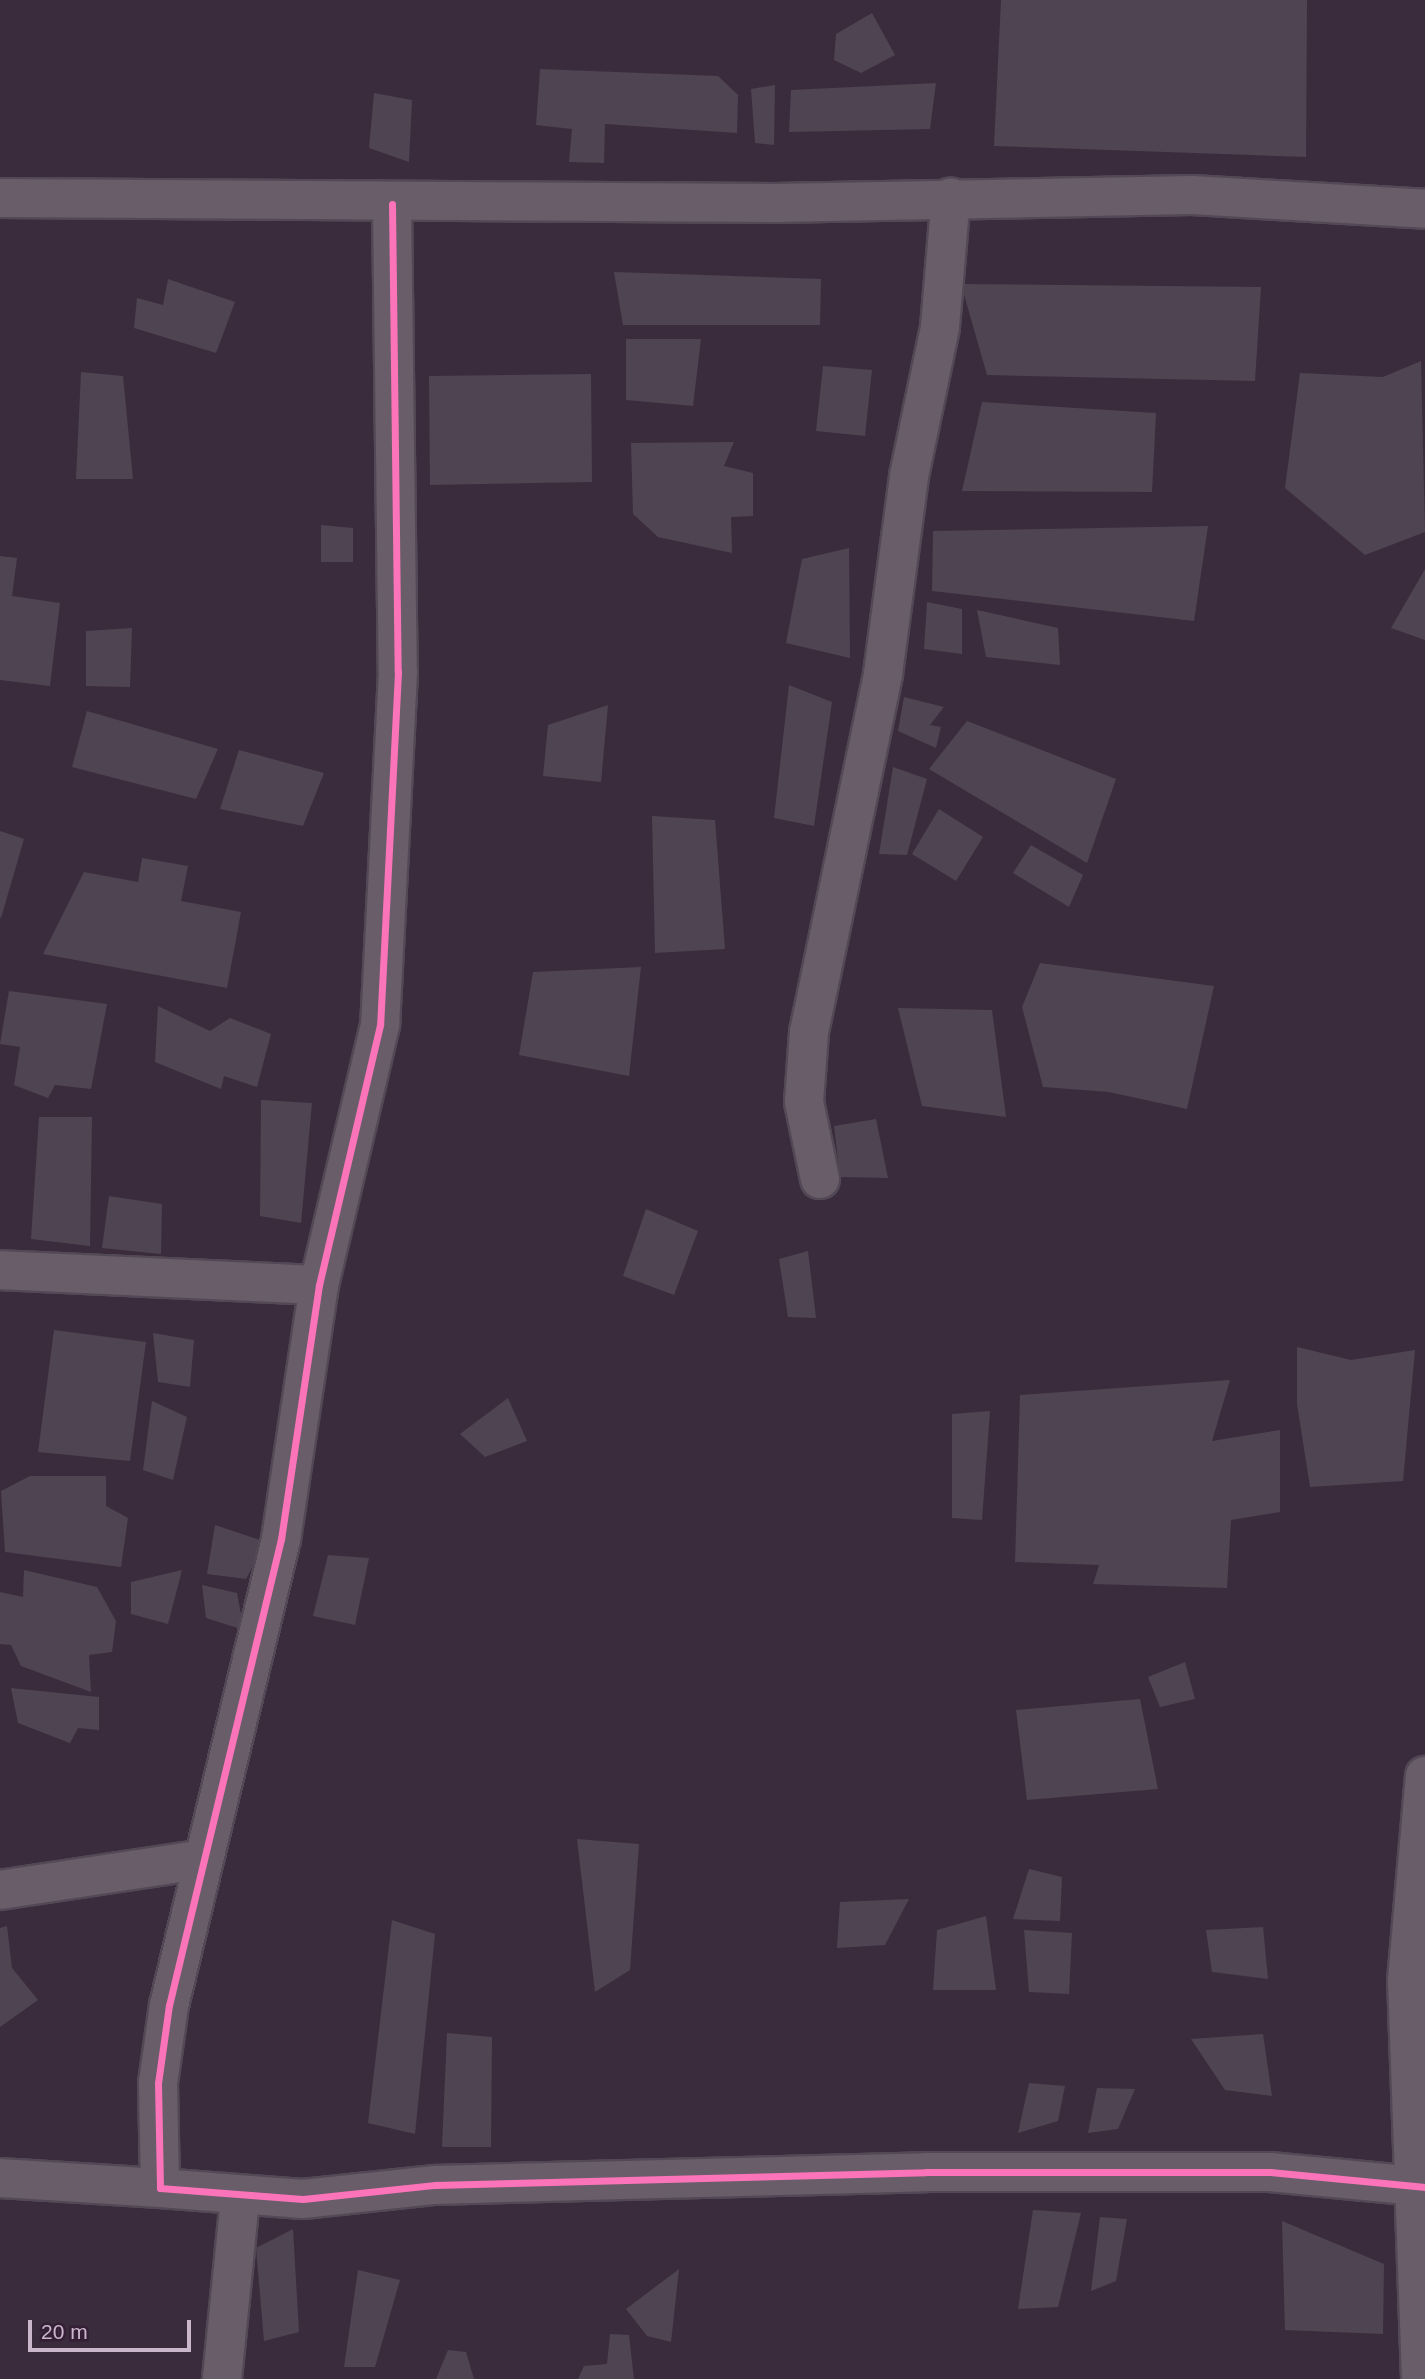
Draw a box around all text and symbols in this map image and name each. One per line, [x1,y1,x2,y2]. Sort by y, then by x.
scale bar [32,2306,194,2350]
text: 20 m [41,2320,88,2343]

